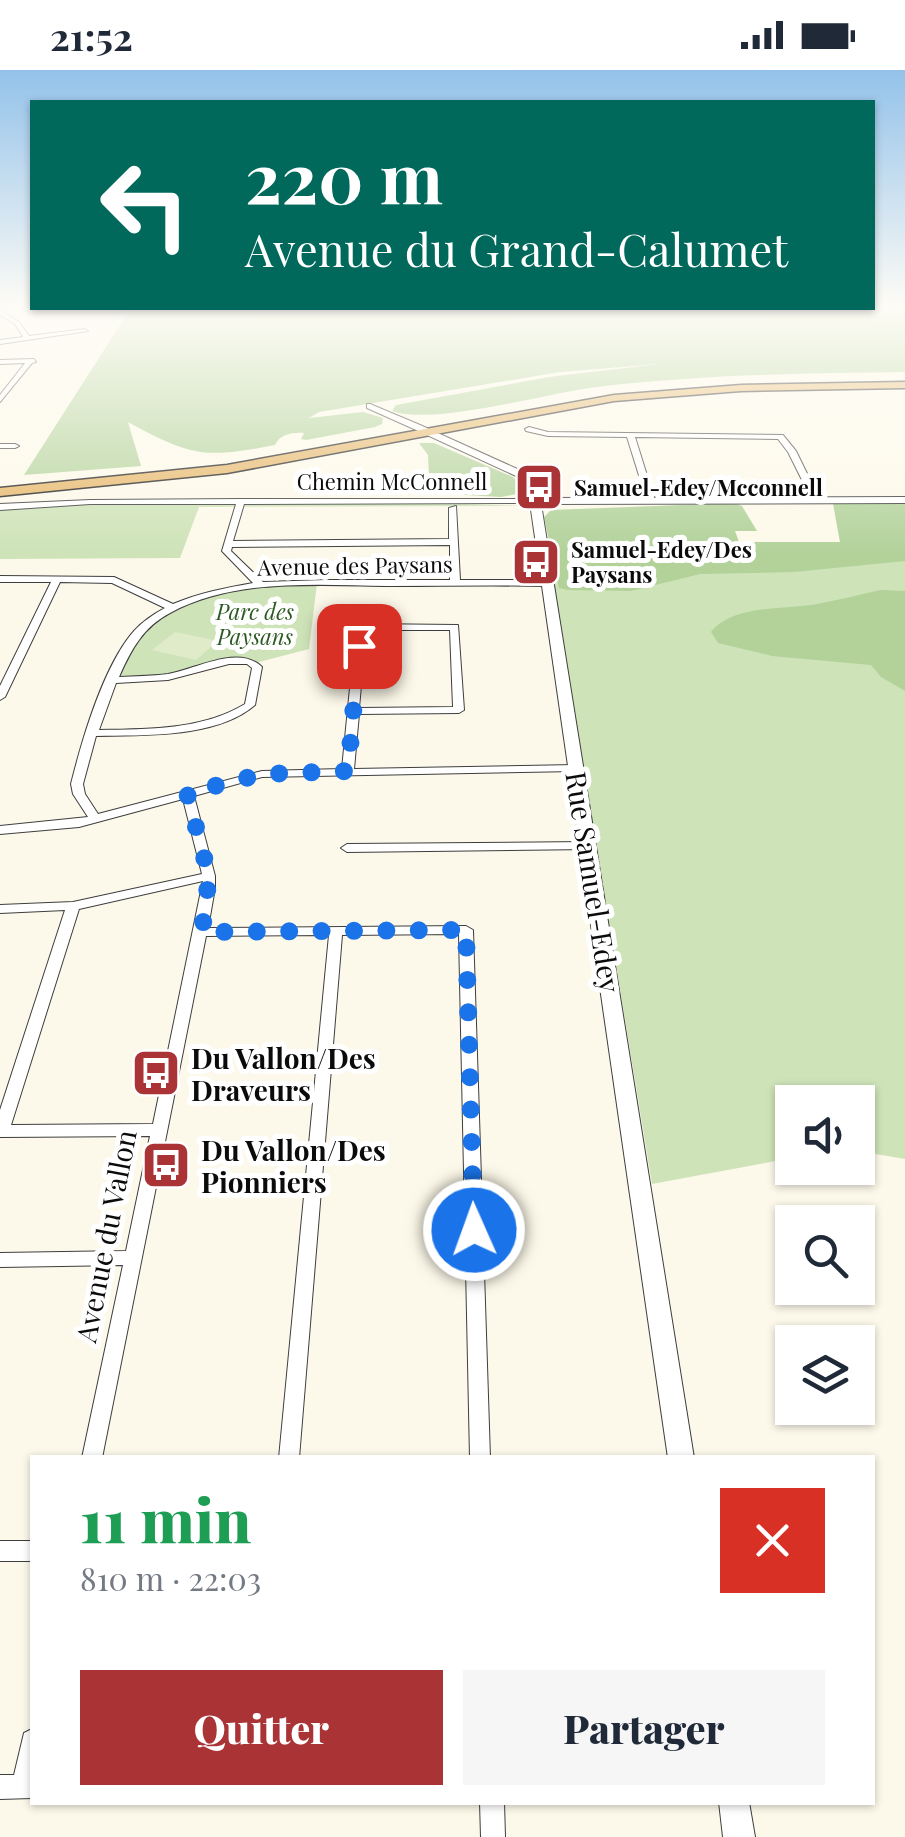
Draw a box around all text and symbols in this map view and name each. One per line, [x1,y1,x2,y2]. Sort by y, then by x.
text: 21:52 [50,10,133,61]
text: 220 m [245,128,443,222]
icon: left [80,140,210,270]
text: Avenue du Grand-Calumet [245,218,788,278]
bus stop icon: Samuel-Edey/Mcconnell [513,461,565,513]
street label: Chemin McConnell [297,466,487,496]
place label: Samuel-Edey/Mcconnell [574,472,823,502]
place label: Samuel-Edey/Des Paysans [571,534,752,589]
bus stop icon: Samuel-Edey/Des Paysans [510,536,562,588]
street label: Avenue des Paysans [256,548,453,582]
park label: Parc des Paysans [215,596,295,651]
pin [317,604,402,689]
icon: arrive [332,619,387,674]
street label: Rue Samuel-Edey [558,769,630,995]
place label: Du Vallon/Des Draveurs [191,1039,376,1108]
bus stop icon: Du Vallon/Des Draveurs [130,1047,182,1099]
map controls [775,1085,875,1425]
button: sound [775,1085,875,1185]
street label: Avenue du Vallon [66,1126,144,1346]
place label: Du Vallon/Des Pionniers [201,1131,386,1200]
bus stop icon: Du Vallon/Des Pionniers [140,1139,192,1191]
position arrow [422,1178,526,1282]
button: search [775,1205,875,1305]
button: layers [775,1325,875,1425]
text: 11 min [80,1478,251,1558]
button: close [720,1488,825,1593]
text: 810 m · 22:03 [80,1556,261,1599]
button: Quitter [80,1670,443,1785]
button: Partager [463,1670,825,1785]

